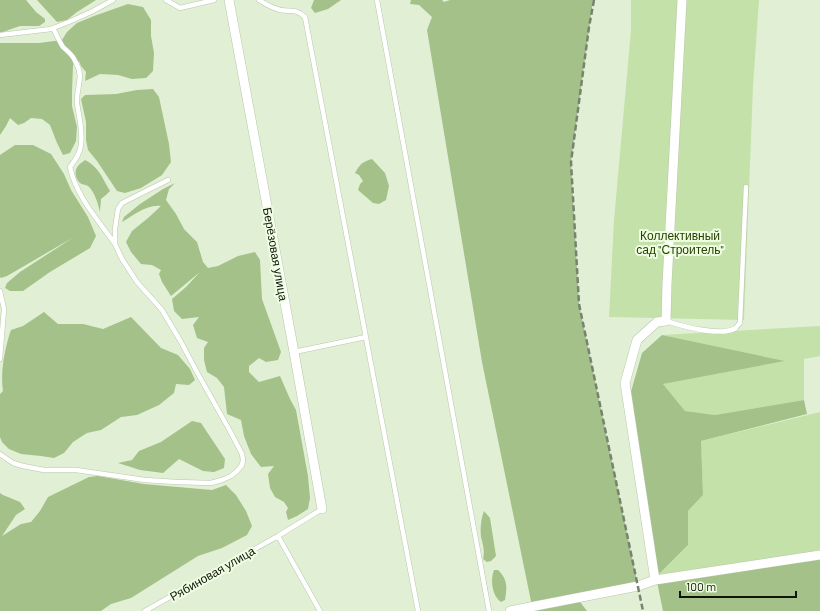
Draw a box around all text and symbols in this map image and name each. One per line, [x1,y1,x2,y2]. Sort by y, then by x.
street label: Берёзовая улица [260,206,291,302]
park label: Коллективный сад "Строитель" [636,228,724,257]
street label: Рябиновая улица [167,543,258,604]
scale bar [680,573,796,599]
text: 100 m [686,579,716,593]

